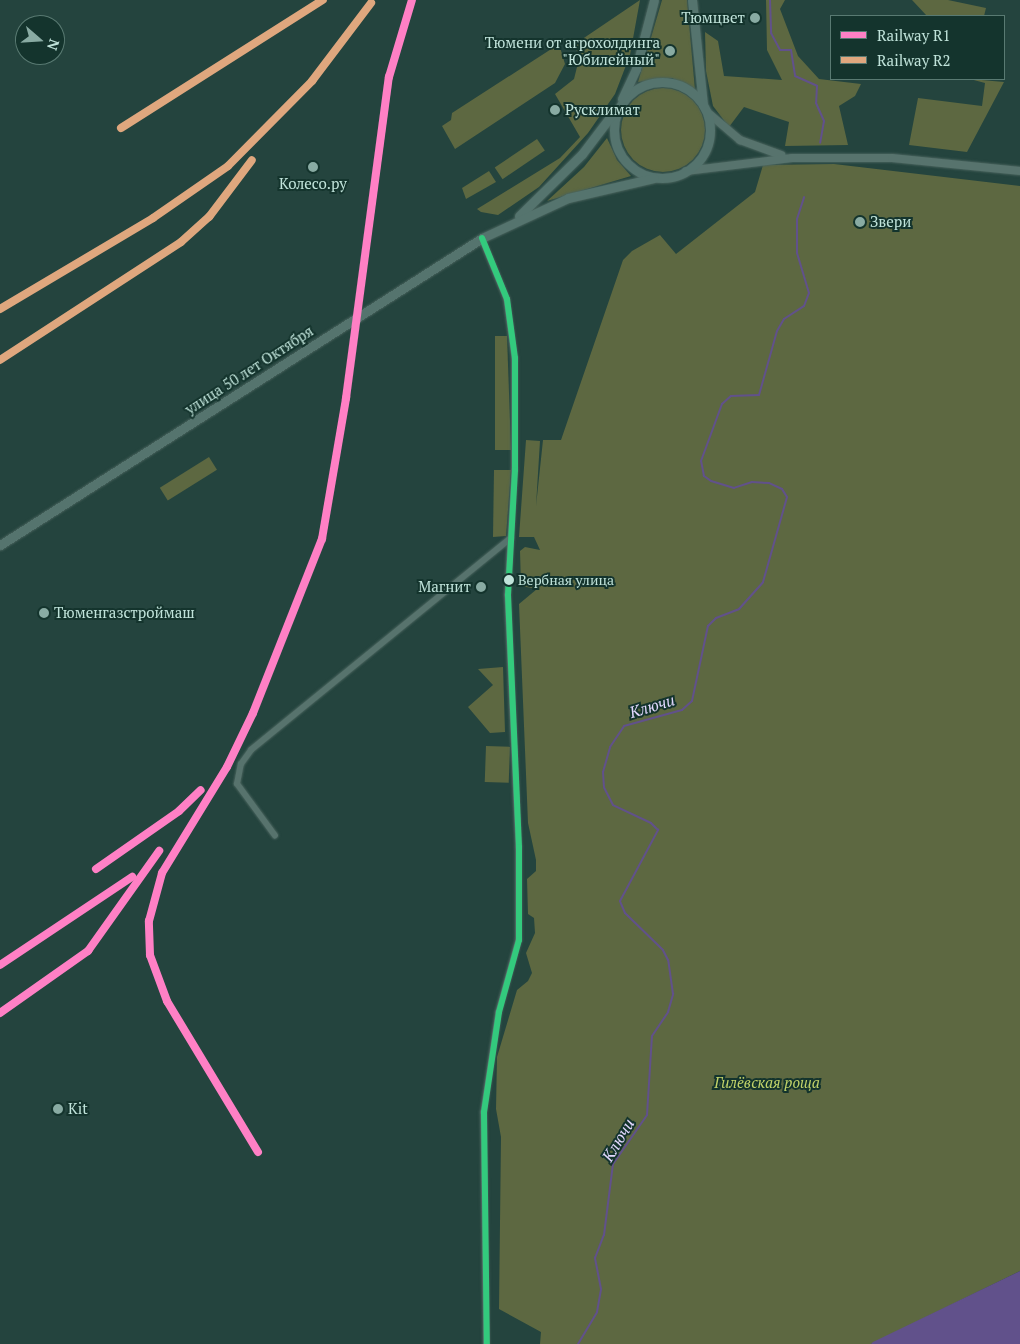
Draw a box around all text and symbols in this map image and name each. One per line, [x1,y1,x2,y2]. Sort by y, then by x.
place label: Тюмцвет [681,9,745,27]
marker: Тюмцвет [749,12,761,24]
north arrow [15,15,65,65]
legend [830,15,1005,80]
text: Railway R1 [877,25,950,45]
place label: Тюмени от агрохолдинга "Юбилейный" [484,33,660,68]
text: N [43,37,64,53]
marker: Тюмени от агрохолдинга "Юбилейный" [664,45,676,57]
text: Railway R2 [877,50,950,70]
place label: Русклимат [565,101,640,119]
marker: Русклимат [549,104,561,116]
marker: Колесо.ру [307,161,319,173]
place label: Колесо.ру [279,175,347,193]
place label: Звери [870,213,911,231]
marker: Звери [854,216,866,228]
street label: улица 50 лет Октября [181,322,317,418]
place label: Вербная улица [518,572,614,588]
marker: Вербная улица [504,575,514,585]
place label: Магнит [418,578,471,596]
marker: Магнит [475,581,487,593]
place label: Тюменгазстроймаш [54,604,195,622]
marker: Тюменгазстроймаш [38,607,50,619]
water label: Ключи [627,690,677,722]
park label: Гилёвская роща [714,1074,820,1092]
place label: Kit [68,1100,88,1118]
marker: Kit [52,1103,64,1115]
water label: Ключи [598,1115,638,1165]

